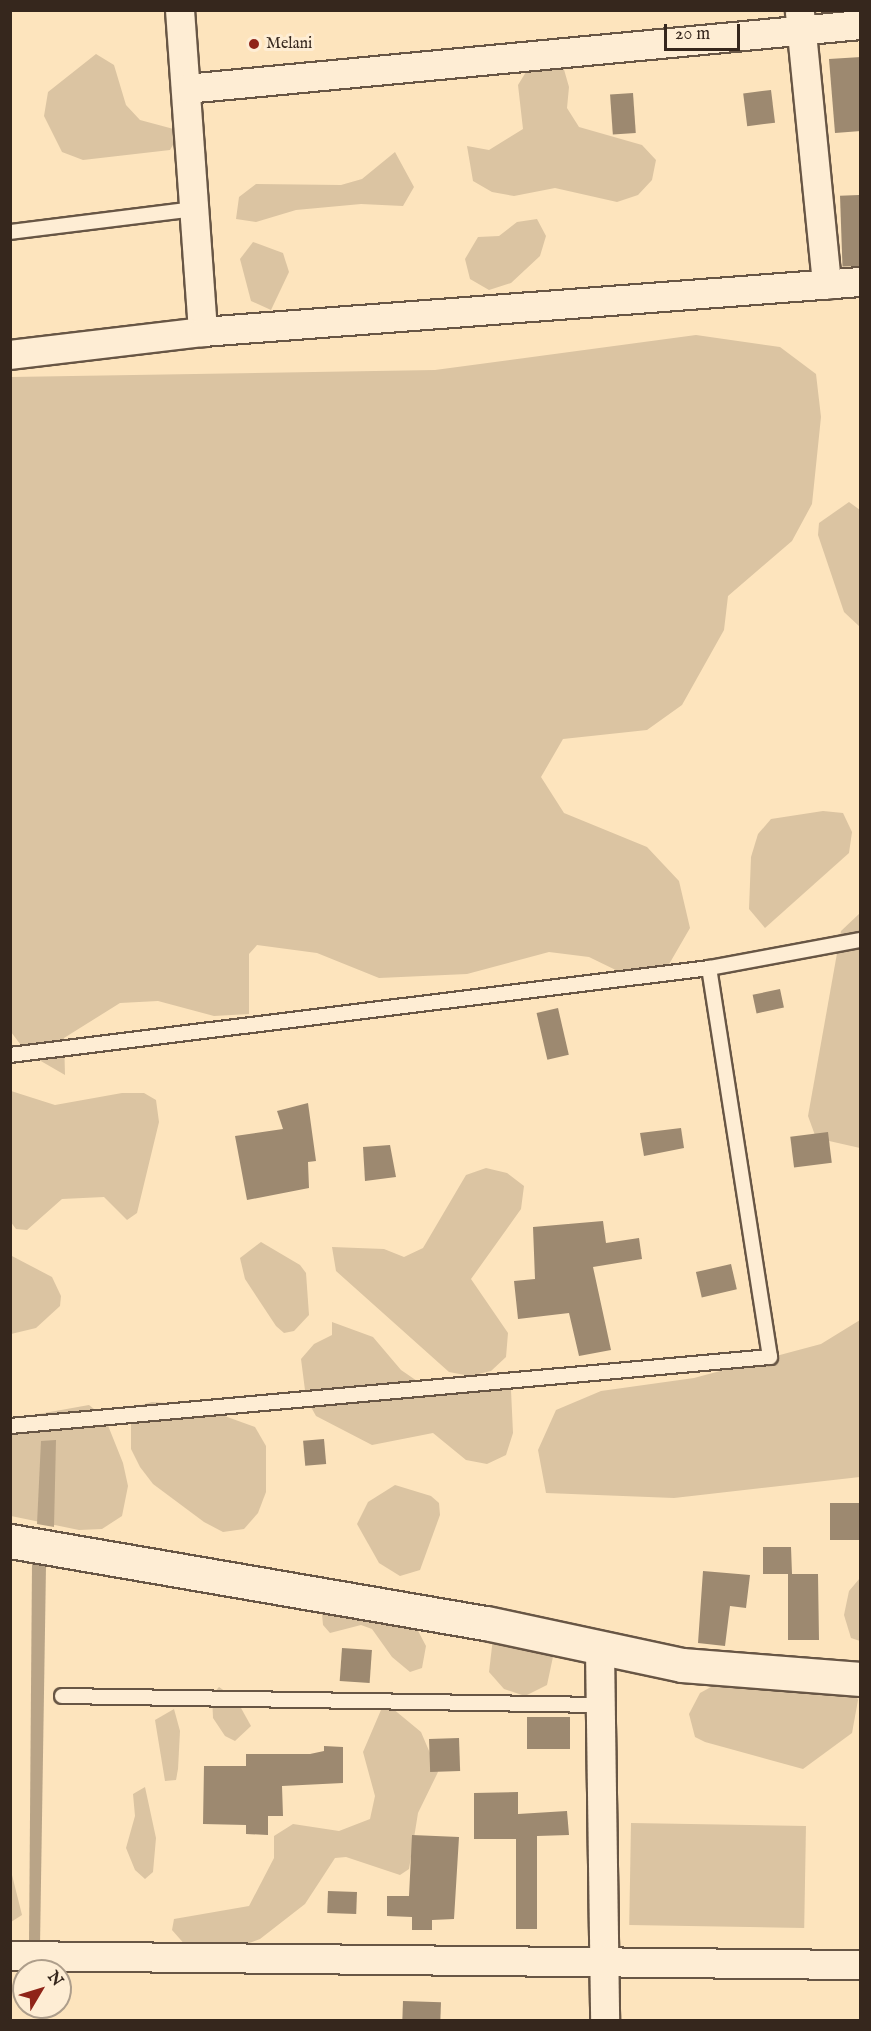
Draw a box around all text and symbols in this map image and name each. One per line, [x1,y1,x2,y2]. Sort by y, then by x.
scale bar [667,12,744,50]
text: 20 m [675,23,710,46]
place label: Melani [266,34,312,54]
marker: Melani [247,37,261,51]
north arrow [12,1959,72,2019]
text: N [42,1968,67,1991]

